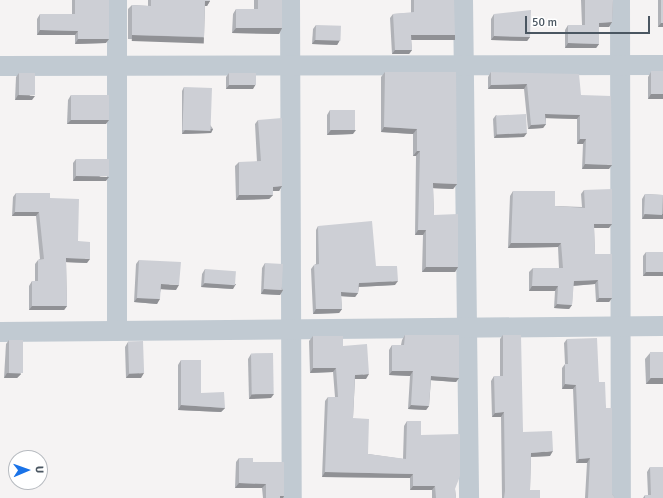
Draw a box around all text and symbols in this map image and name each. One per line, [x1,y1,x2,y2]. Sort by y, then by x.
scale bar [527,8,652,34]
text: 50 m [532,15,557,30]
north arrow [8,450,48,490]
text: U [33,466,46,474]

